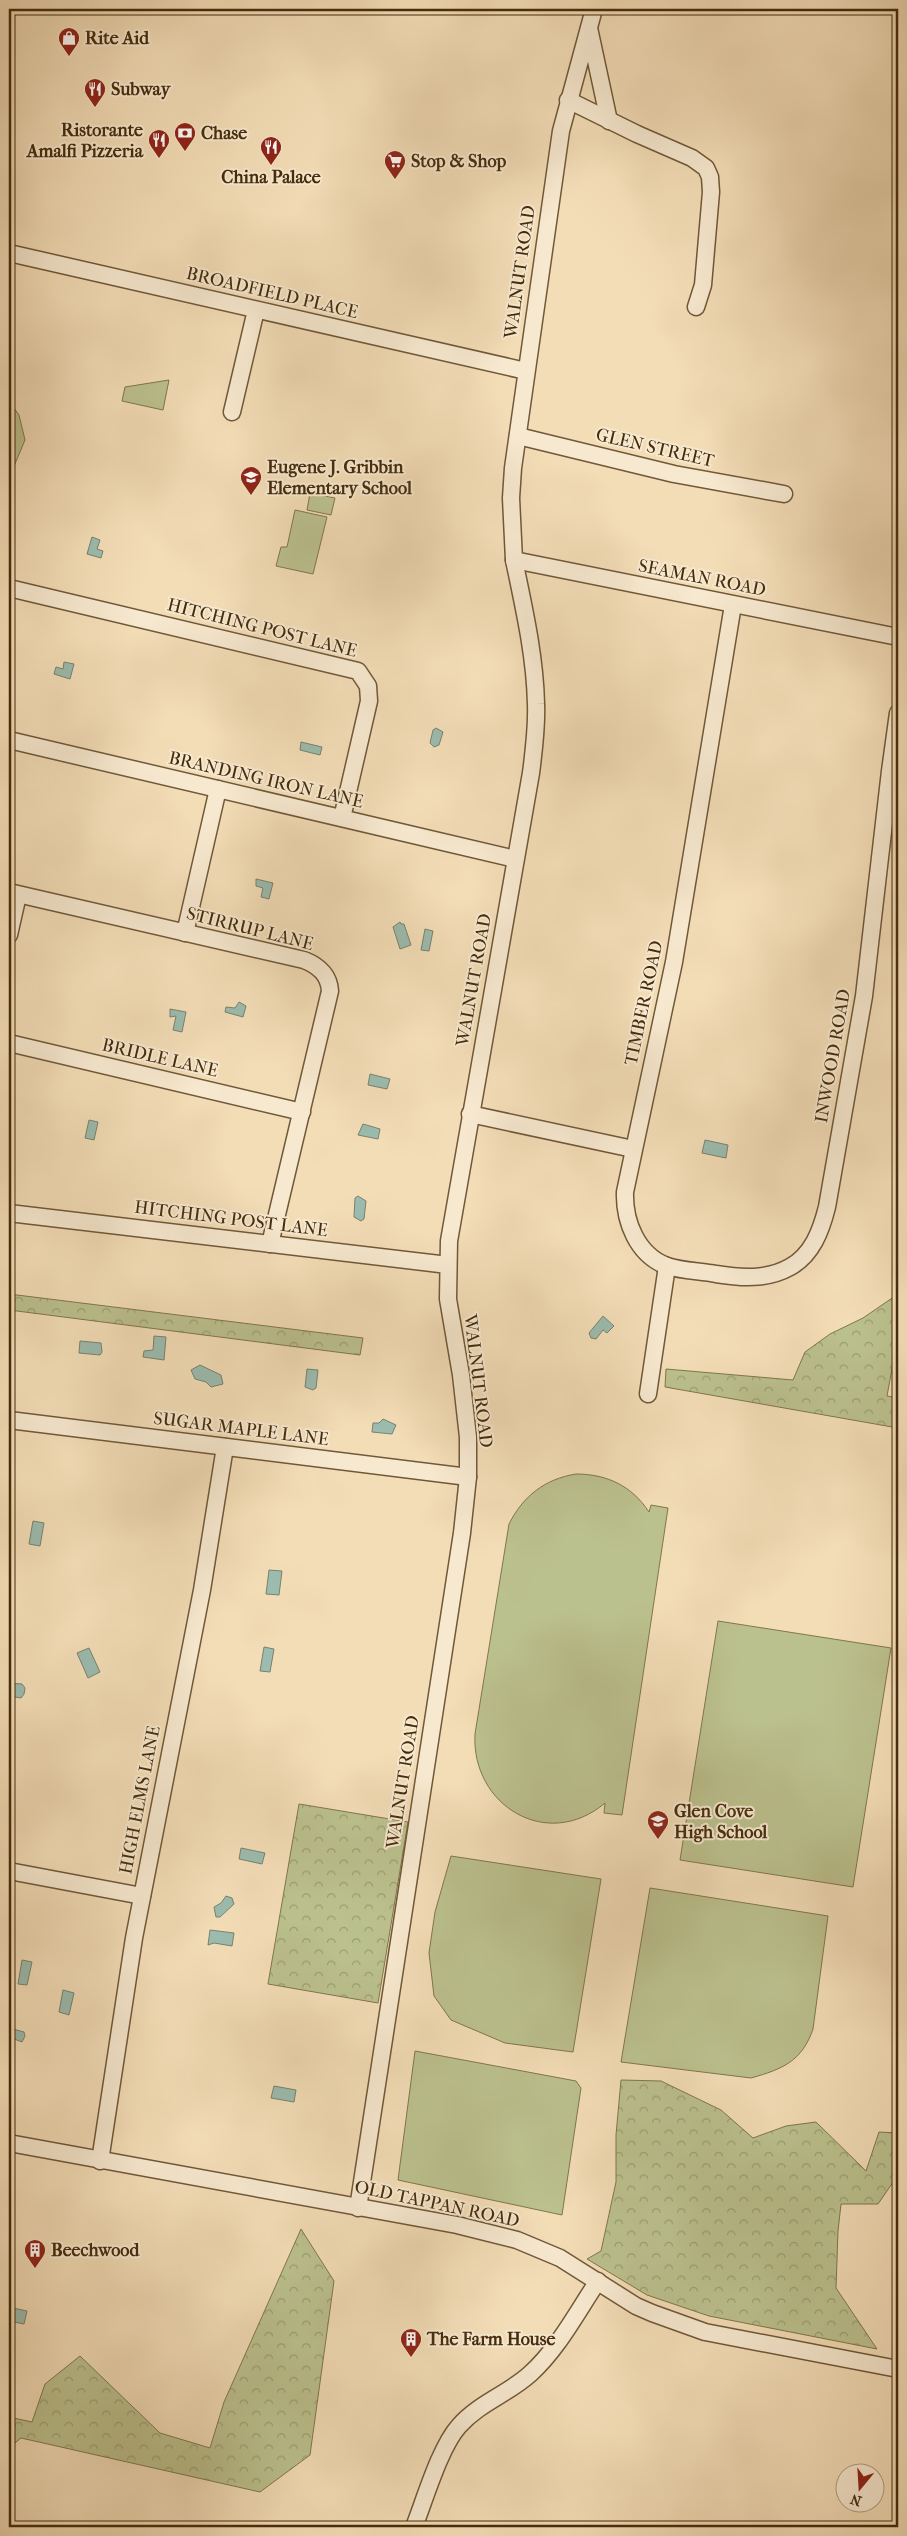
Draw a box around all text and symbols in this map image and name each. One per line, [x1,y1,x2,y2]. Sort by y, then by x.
shop icon: Rite Aid [57,26,81,57]
place label: Rite Aid [85,28,150,49]
restaurant icon: Subway [83,77,107,108]
place label: Subway [111,79,172,100]
place label: Ristorante Amalfi Pizzeria [26,120,144,162]
bank icon: Chase [173,121,197,152]
place label: Chase [201,123,247,144]
restaurant icon: Ristorante Amalfi Pizzeria [147,128,171,159]
restaurant icon: China Palace [259,135,283,166]
supermarket icon: Stop & Shop [383,149,407,180]
place label: Stop & Shop [411,151,507,172]
place label: China Palace [221,167,321,188]
street label: WALNUT ROAD [500,204,540,341]
street label: BROADFIELD PLACE [184,263,360,323]
street label: GLEN STREET [594,424,717,472]
place label: Eugene J. Gribbin Elementary School [267,457,413,499]
school or university icon: Eugene J. Gribbin Elementary School [239,465,263,496]
street label: SEAMAN ROAD [636,555,768,601]
street label: HITCHING POST LANE [165,594,359,662]
street label: BRANDING IRON LANE [167,747,365,813]
street label: STIRRUP LANE [184,903,316,955]
street label: WALNUT ROAD [452,912,496,1049]
street label: TIMBER ROAD [621,939,667,1067]
street label: INWOOD ROAD [811,987,855,1125]
street label: BRIDLE LANE [100,1034,220,1082]
street label: HITCHING POST LANE [133,1197,329,1241]
street label: WALNUT ROAD [459,1312,497,1449]
street label: SUGAR MAPLE LANE [152,1408,330,1450]
street label: WALNUT ROAD [382,1714,424,1851]
street label: HIGH ELMS LANE [115,1724,165,1876]
place label: Glen Cove High School [674,1801,768,1843]
school or university icon: Glen Cove High School [646,1809,670,1840]
street label: OLD TAPPAN ROAD [353,2176,521,2232]
building icon: Beechwood [23,2238,47,2269]
place label: Beechwood [51,2240,140,2261]
building icon: The Farm House [399,2327,423,2358]
place label: The Farm House [426,2329,555,2350]
north arrow [834,2464,884,2514]
text: N [848,2490,864,2510]

